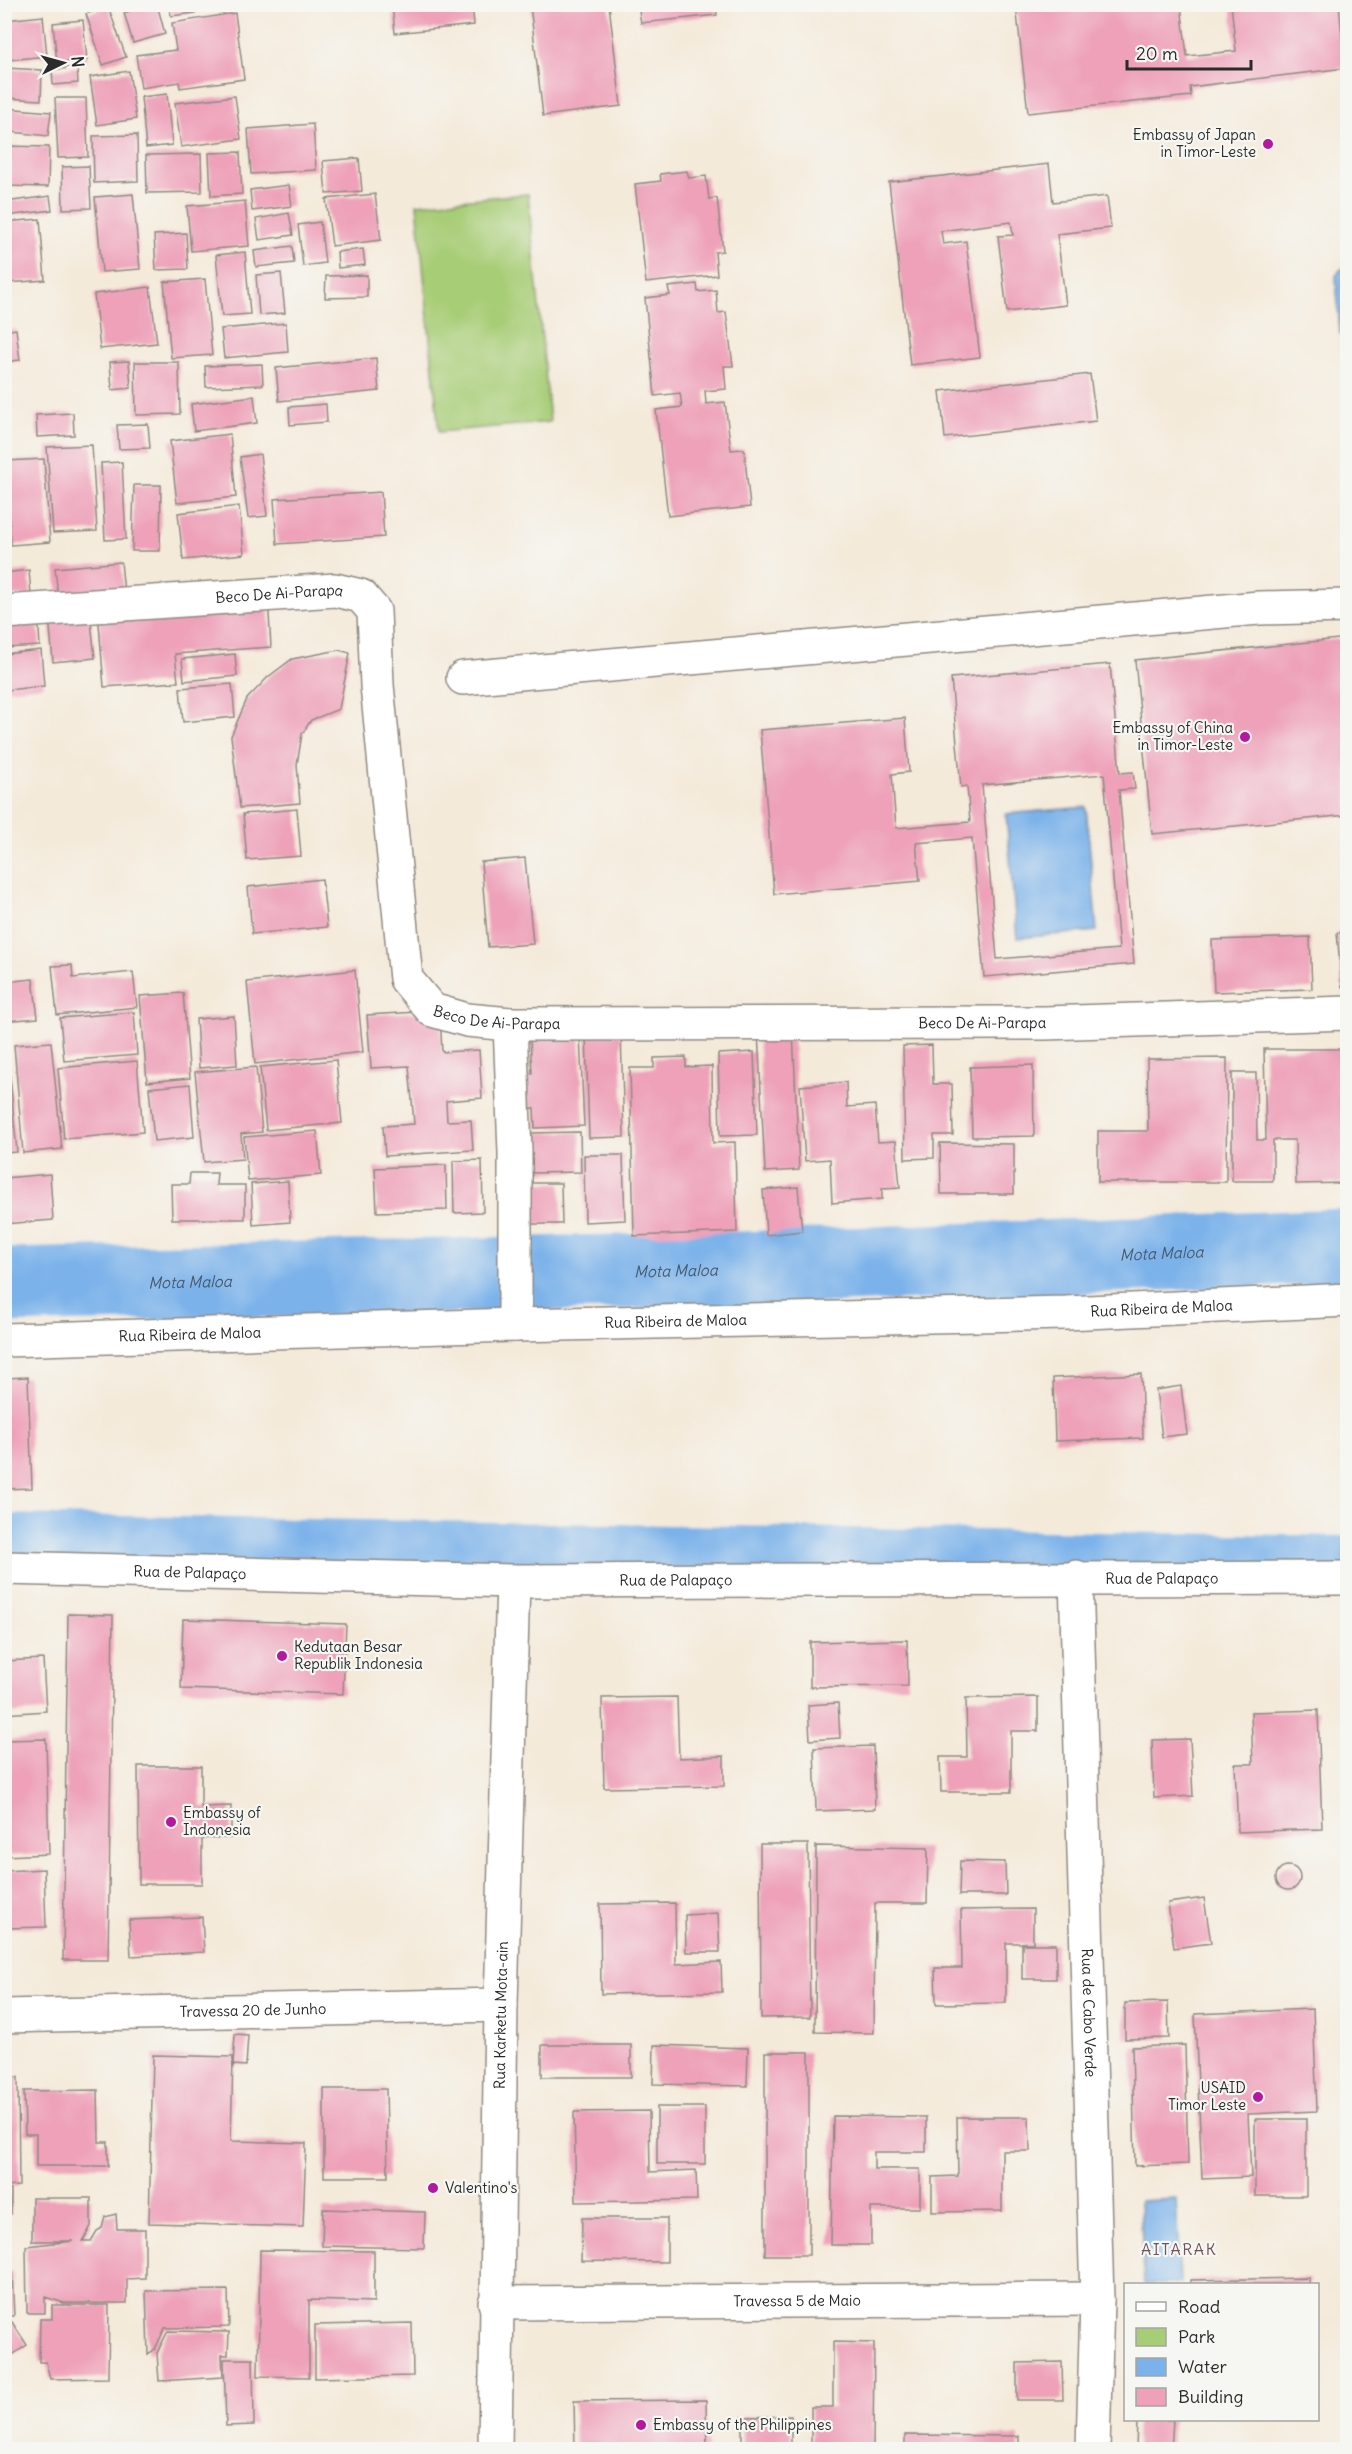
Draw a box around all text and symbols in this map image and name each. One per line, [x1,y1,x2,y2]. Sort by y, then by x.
north arrow [33,33,93,93]
scale bar [1127,33,1252,71]
text: 20 m [1136,42,1178,65]
text: N [67,55,88,68]
place label: Embassy of Japan in Timor-Leste [1133,125,1256,161]
marker: Embassy of Japan in Timor-Leste [1261,137,1275,151]
street label: Beco De Ai-Parapa [215,580,346,607]
place label: Embassy of China in Timor-Leste [1113,718,1233,754]
marker: Embassy of China in Timor-Leste [1238,730,1252,744]
street label: Beco De Ai-Parapa [431,1001,561,1033]
street label: Beco De Ai-Parapa [918,1013,1047,1032]
water label: Mota Maloa [1119,1241,1205,1265]
water label: Mota Maloa [634,1259,719,1281]
water label: Mota Maloa [148,1271,233,1293]
street label: Rua Ribeira de Maloa [1090,1295,1234,1321]
street label: Rua Ribeira de Maloa [604,1310,748,1332]
street label: Rua Ribeira de Maloa [118,1322,262,1346]
street label: Rua de Palapaço [133,1561,247,1583]
street label: Rua de Palapaço [1105,1568,1218,1588]
street label: Rua de Palapaço [619,1570,732,1590]
place label: Kedutaan Besar Republik Indonesia [294,1637,423,1673]
marker: Kedutaan Besar Republik Indonesia [275,1649,289,1663]
place label: Embassy of Indonesia [183,1803,262,1839]
marker: Embassy of Indonesia [164,1815,178,1829]
street label: Rua Karketu Mota-ain [490,1940,512,2089]
street label: Rua de Cabo Verde [1078,1948,1101,2078]
street label: Travessa 20 de Junho [179,1999,327,2021]
place label: USAID Timor Leste [1168,2078,1246,2114]
marker: USAID Timor Leste [1251,2090,1265,2104]
place label: Valentino's [445,2178,517,2197]
marker: Valentino's [426,2181,440,2195]
district label: AITARAK [1141,2239,1217,2259]
legend [1124,2283,1319,2421]
street label: Travessa 5 de Maio [733,2291,861,2310]
text: Road [1178,2295,1221,2318]
text: Park [1178,2325,1215,2348]
text: Water [1178,2355,1228,2378]
text: Building [1178,2385,1243,2408]
place label: Embassy of the Philippines [653,2415,832,2434]
marker: Embassy of the Philippines [634,2418,648,2432]

